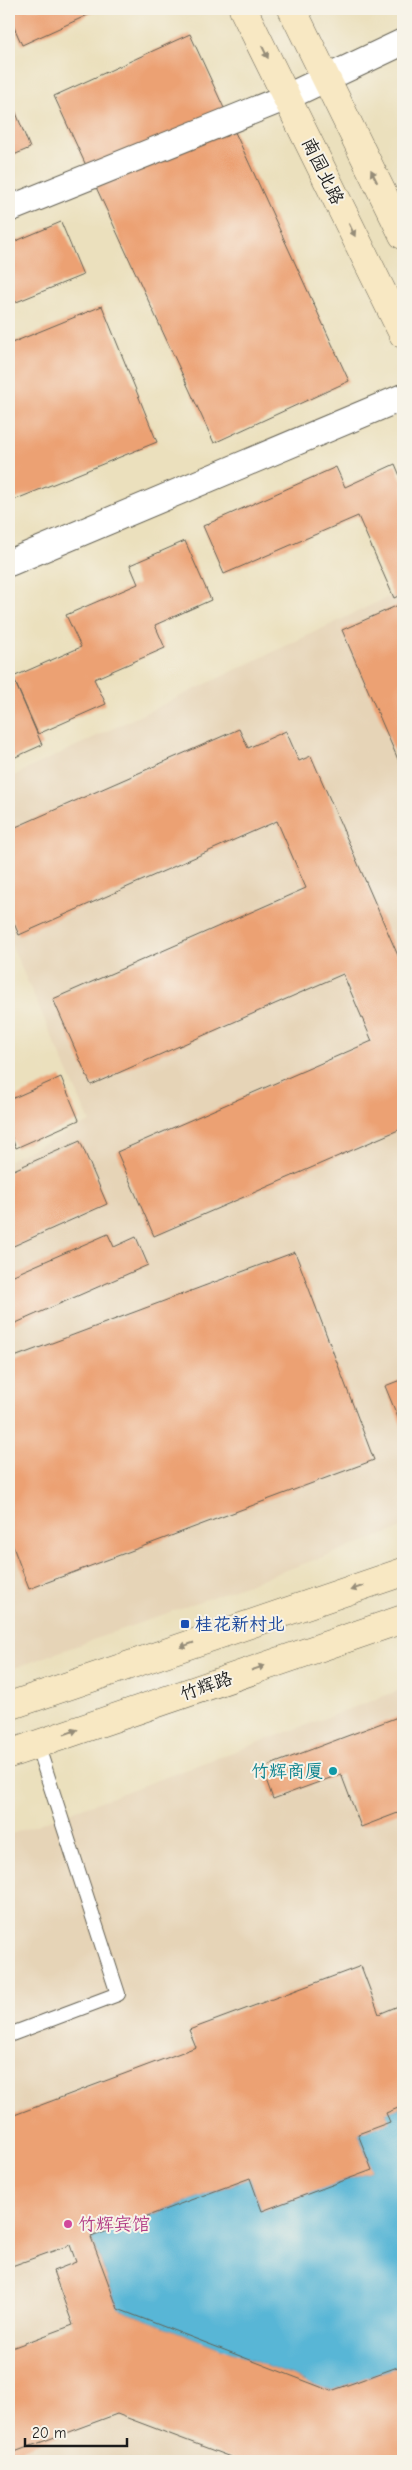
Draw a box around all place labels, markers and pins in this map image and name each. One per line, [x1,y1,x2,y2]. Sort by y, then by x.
place label: 桂花新村北 [195,1614,285,1635]
marker: 桂花新村北 [179,1618,191,1630]
place label: 竹辉商厦 [251,1761,323,1782]
marker: 竹辉商厦 [327,1765,339,1777]
place label: 竹辉宾馆 [78,2214,150,2235]
marker: 竹辉宾馆 [62,2218,74,2230]

